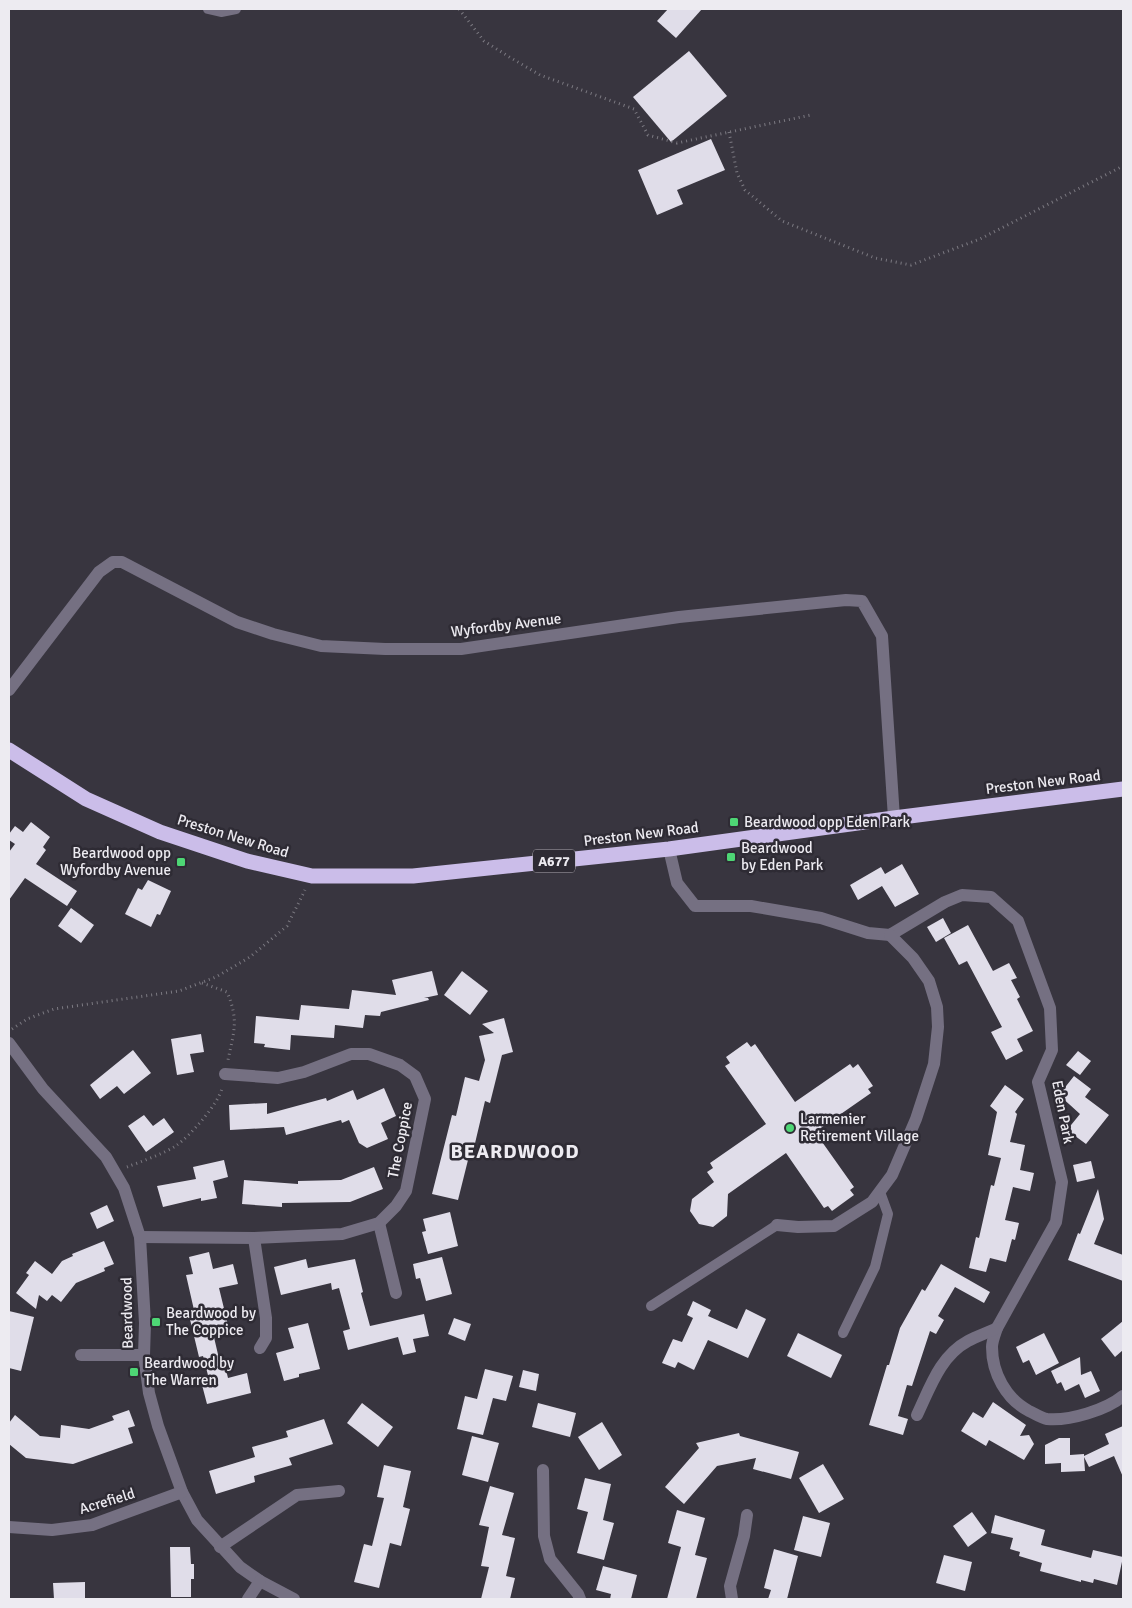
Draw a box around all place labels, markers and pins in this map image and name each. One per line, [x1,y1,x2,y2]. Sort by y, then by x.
place label: Beardwood opp Eden Park [744,813,911,831]
marker: Beardwood opp Eden Park [728,816,740,828]
place label: Beardwood by Eden Park [741,839,824,874]
place label: Beardwood opp Wyfordby Avenue [60,844,171,879]
marker: Beardwood by Eden Park [725,851,737,863]
marker: Beardwood opp Wyfordby Avenue [175,856,187,868]
place label: Larmenier Retirement Village [800,1110,919,1145]
marker: Larmenier Retirement Village [784,1122,796,1134]
place label: Beardwood by The Coppice [166,1304,256,1339]
marker: Beardwood by The Coppice [150,1316,162,1328]
place label: Beardwood by The Warren [144,1354,234,1389]
marker: Beardwood by The Warren [128,1366,140,1378]

